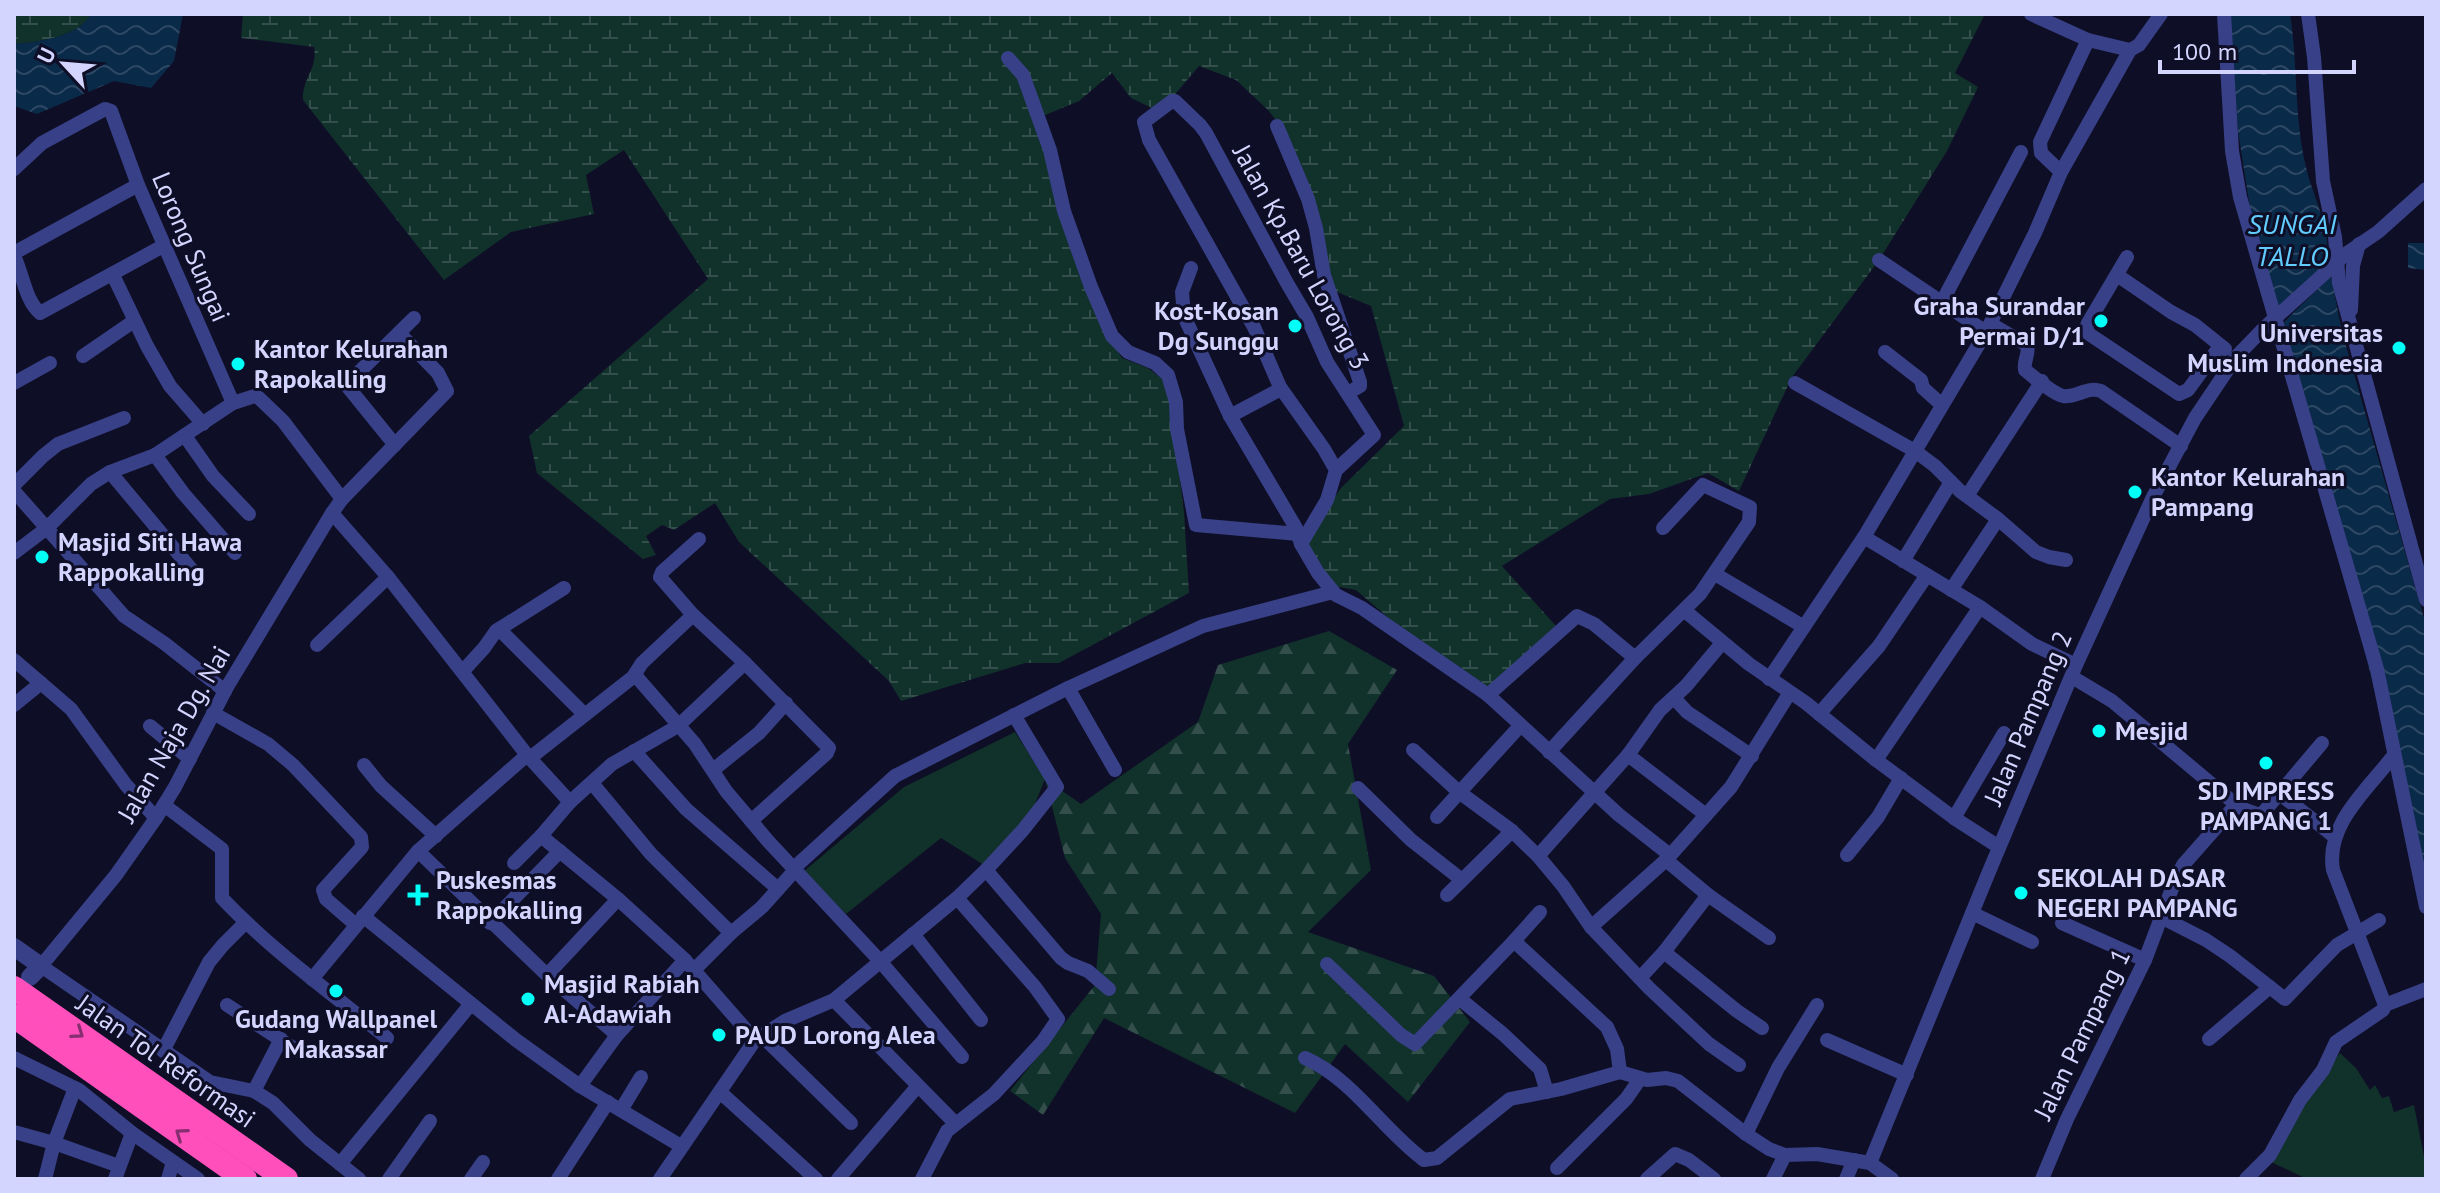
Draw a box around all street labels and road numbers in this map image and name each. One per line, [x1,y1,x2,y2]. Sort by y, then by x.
street label: Jalan Kp.Baru Lorong 3 [1225,138,1377,375]
street label: Lorong Sungai [145,167,238,327]
street label: Jalan Pampang 2 [1976,626,2079,811]
street label: Jalan Naja Dg. Nai [109,640,237,829]
street label: Jalan Pampang 1 [2026,943,2137,1126]
street label: Jalan Tol Reformasi [70,986,262,1135]

